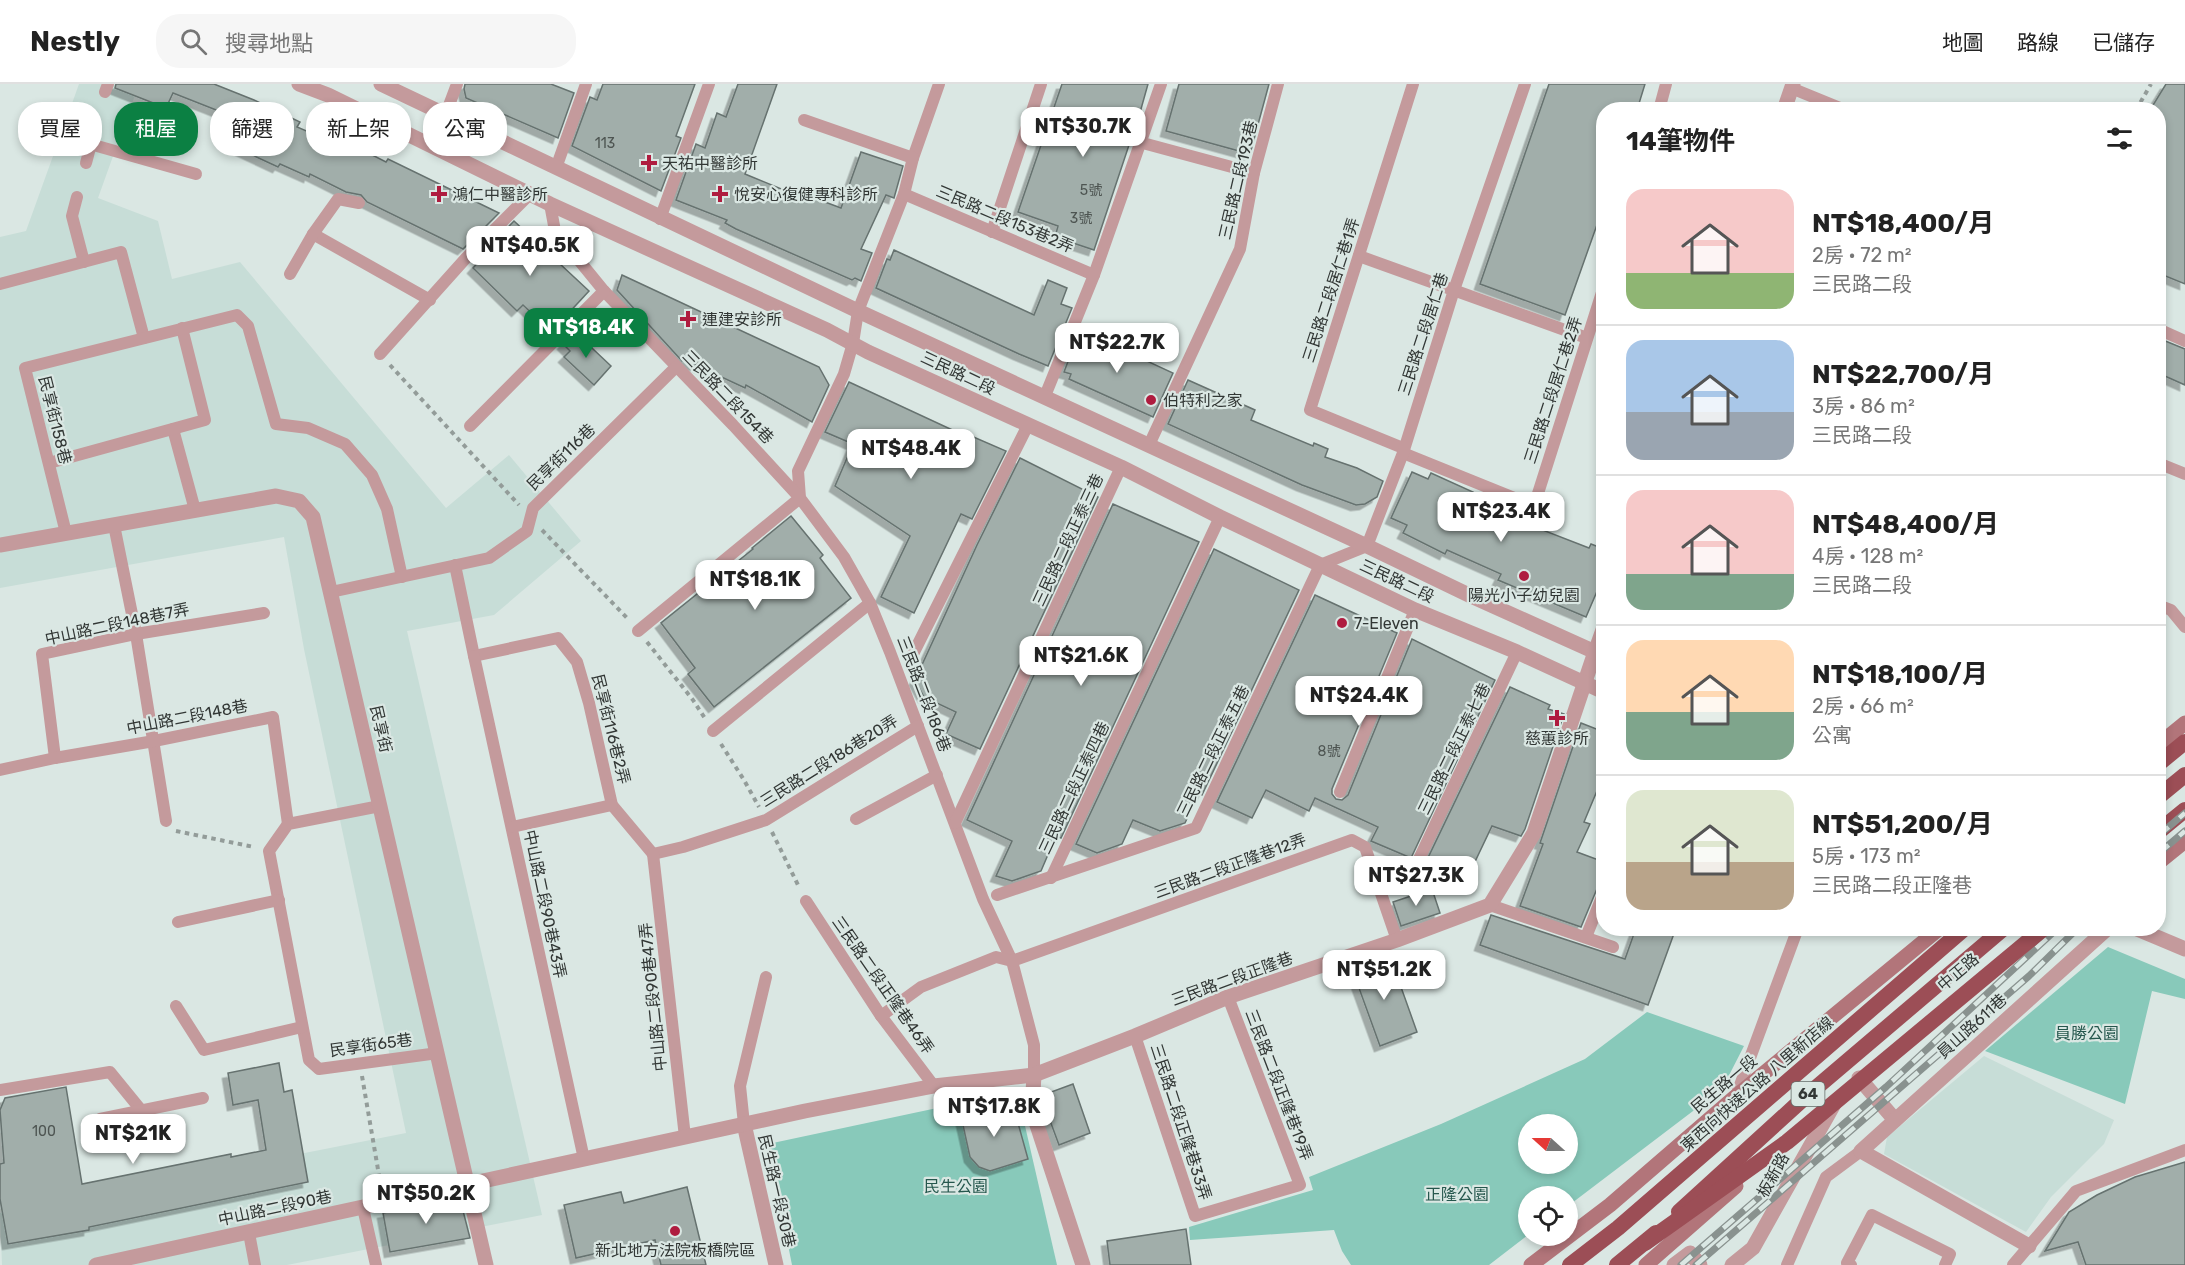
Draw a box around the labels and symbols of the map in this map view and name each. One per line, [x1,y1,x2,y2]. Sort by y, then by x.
pin: NT$30.7K [1021,107,1145,158]
street label: 三民路二段193巷 [1215,119,1261,241]
house number: 113 [595,135,615,152]
marker: 天祐中醫診所 [640,154,658,172]
place label: 天祐中醫診所 [662,154,758,173]
street label: 三民路二段153巷2弄 [933,181,1077,257]
house number: 5號 [1080,182,1102,199]
marker: 鴻仁中醫診所 [430,185,448,203]
place label: 鴻仁中醫診所 [452,185,548,204]
marker: 悅安心復健專科診所 [711,185,729,203]
place label: 悅安心復健專科診所 [734,185,878,204]
house number: 3號 [1070,210,1092,227]
street label: 三民路二段居仁巷1弄 [1299,215,1363,365]
pin: NT$40.5K [468,226,592,277]
street label: 三民路二段居仁巷 [1394,270,1452,398]
pin: NT$18.4K [524,308,648,359]
marker: 連建安診所 [679,310,697,328]
place label: 連建安診所 [702,310,782,329]
street label: 三民路二段居仁巷2弄 [1520,314,1586,466]
pin: NT$22.7K [1055,323,1179,374]
street label: 三民路二段154巷 [679,346,777,448]
street label: 三民路二段 [918,347,998,399]
street label: 民享街158巷 [35,374,75,466]
place label: 伯特利之家 [1163,391,1243,410]
marker: 伯特利之家 [1144,393,1158,407]
street label: 民享街116巷 [523,420,599,494]
pin: NT$48.4K [849,429,973,480]
street label: 三民路二段正泰三巷 [1029,471,1107,609]
pin: NT$23.4K [1439,492,1563,543]
street label: 三民路二段 [1357,555,1437,607]
pin: NT$18.1K [693,560,817,611]
marker: 陽光小子幼兒園 [1517,569,1531,583]
place label: 陽光小子幼兒園 [1468,586,1580,605]
street label: 中山路二段148巷7弄 [43,599,191,649]
place label: 7-Eleven [1354,614,1419,633]
marker: 7-Eleven [1335,616,1349,630]
street label: 三民路二段186巷 [893,633,955,755]
pin: NT$21.6K [1019,636,1143,687]
street label: 民享街116巷2弄 [588,672,634,786]
pin: NT$24.4K [1297,676,1421,727]
street label: 三民路二段正泰七巷 [1414,680,1494,818]
street label: 三民路二段正泰五巷 [1173,682,1253,820]
street label: 中山路二段148巷 [125,696,249,738]
street label: 民享街 [366,703,396,755]
marker: 慈蕙診所 [1548,709,1566,727]
street label: 三民路二段186巷20弄 [757,711,901,811]
street label: 三民路二段正泰四巷 [1035,719,1113,857]
place label: 慈蕙診所 [1525,729,1589,748]
house number: 8號 [1318,743,1340,760]
street label: 中山路二段90巷43弄 [520,828,570,980]
street label: 三民路二段正隆巷12弄 [1151,830,1309,902]
pin: NT$27.3K [1354,856,1478,907]
street label: 三民路二段正隆巷46弄 [828,913,938,1057]
street label: 中山路二段90巷47弄 [636,922,670,1072]
street label: 三民路二段正隆巷 [1169,948,1295,1010]
street label: 中正路 [1934,949,1982,995]
pin: NT$51.2K [1322,950,1446,1001]
street label: 員山路611巷 [1933,990,2011,1062]
street label: 三民路二段正隆巷19弄 [1241,1007,1317,1163]
street label: 東西向快速公路 八里新店線 [1677,1013,1837,1155]
park label: 員勝公園 [2055,1024,2119,1043]
street label: 民享街65巷 [329,1030,413,1060]
street label: 三民路二段正隆巷33弄 [1147,1041,1215,1203]
street label: 民生路一段 [1687,1051,1761,1117]
road number: 64 [1792,1082,1824,1106]
pin: NT$17.8K [932,1087,1056,1138]
pin: NT$21K [84,1114,182,1165]
north arrow [1518,1114,1578,1174]
house number: 100 [32,1123,56,1140]
street label: 民生路一段30巷 [755,1132,799,1250]
street label: 板新路 [1753,1149,1793,1201]
pin: NT$50.2K [364,1174,488,1225]
park label: 民生公園 [924,1177,988,1196]
park label: 正隆公園 [1425,1185,1489,1204]
street label: 中山路二段90巷 [216,1187,334,1229]
marker: 新北地方法院板橋院區 [668,1224,682,1238]
place label: 新北地方法院板橋院區 [595,1241,755,1260]

